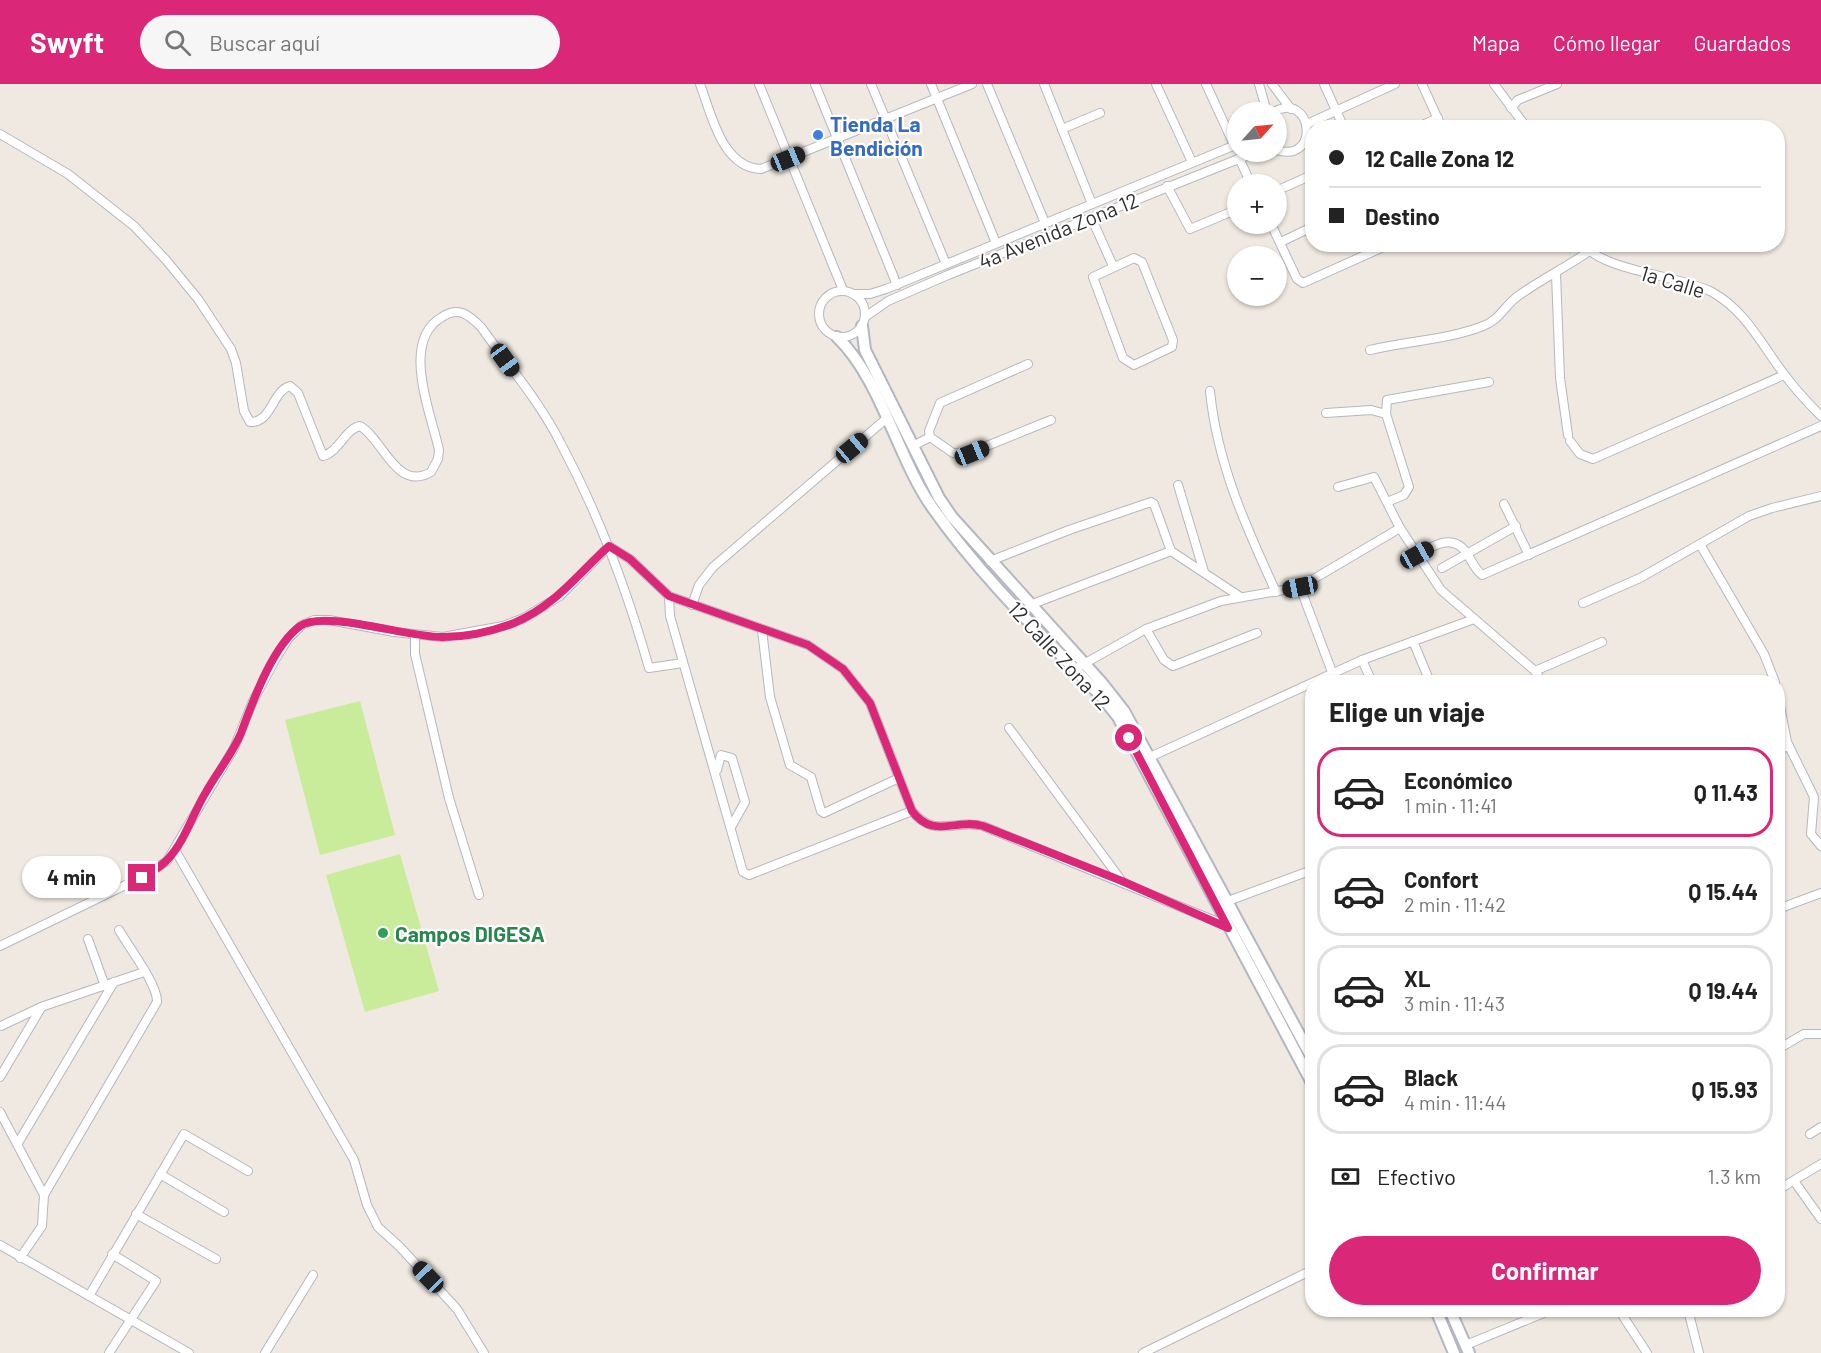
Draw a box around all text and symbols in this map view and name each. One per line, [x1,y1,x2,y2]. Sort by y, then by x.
search box [140,15,560,69]
text: Swyft [30,25,104,59]
icon: search [161,26,194,59]
text: Buscar aquí [209,29,320,55]
text: Mapa [1472,30,1520,55]
text: Cómo llegar [1553,30,1660,55]
text: Guardados [1693,30,1791,55]
north arrow [1227,102,1287,162]
map controls [1227,102,1287,306]
place label: Tienda La Bendición [830,111,923,160]
marker: Tienda La Bendición [811,128,825,142]
car [768,144,808,174]
text: 12 Calle Zona 12 [1365,145,1514,171]
button: + [1227,174,1287,234]
street label: 4a Avenida Zona 12 [974,186,1142,274]
text: Destino [1365,203,1440,229]
button: − [1227,246,1287,306]
street label: 1a Calle [1638,259,1708,303]
car [487,340,523,380]
car [832,430,872,466]
car [952,438,992,468]
car [1397,538,1437,572]
car [1281,575,1319,599]
street label: 12 Calle Zona 12 [1003,596,1117,714]
text: Elige un viaje [1329,695,1485,727]
route start [1115,724,1142,751]
icon: car [1332,765,1386,819]
text: Económico [1404,767,1513,793]
text: Q 11.43 [1694,779,1758,805]
text: 1 min · 11:41 [1404,793,1497,817]
callout: 4 min [22,857,121,899]
route end [128,864,155,891]
icon: car [1332,864,1386,918]
text: 4 min [47,865,96,889]
text: Confort [1404,866,1479,892]
text: Q 15.44 [1688,878,1758,904]
text: 2 min · 11:42 [1404,892,1506,916]
place label: Campos DIGESA [395,921,545,946]
marker: Campos DIGESA [376,926,390,940]
icon: car [1332,963,1386,1017]
text: XL [1404,965,1430,991]
text: Q 19.44 [1689,977,1758,1003]
text: 3 min · 11:43 [1404,991,1505,1015]
icon: car [1332,1062,1386,1116]
text: Black [1404,1064,1458,1090]
text: Q 15.93 [1691,1076,1758,1102]
text: 4 min · 11:44 [1404,1090,1507,1114]
icon: cash [1329,1160,1362,1193]
text: Efectivo [1377,1163,1456,1189]
text: 1.3 km [1708,1164,1761,1188]
button: Confirmar [1329,1236,1761,1305]
car [409,1258,447,1296]

